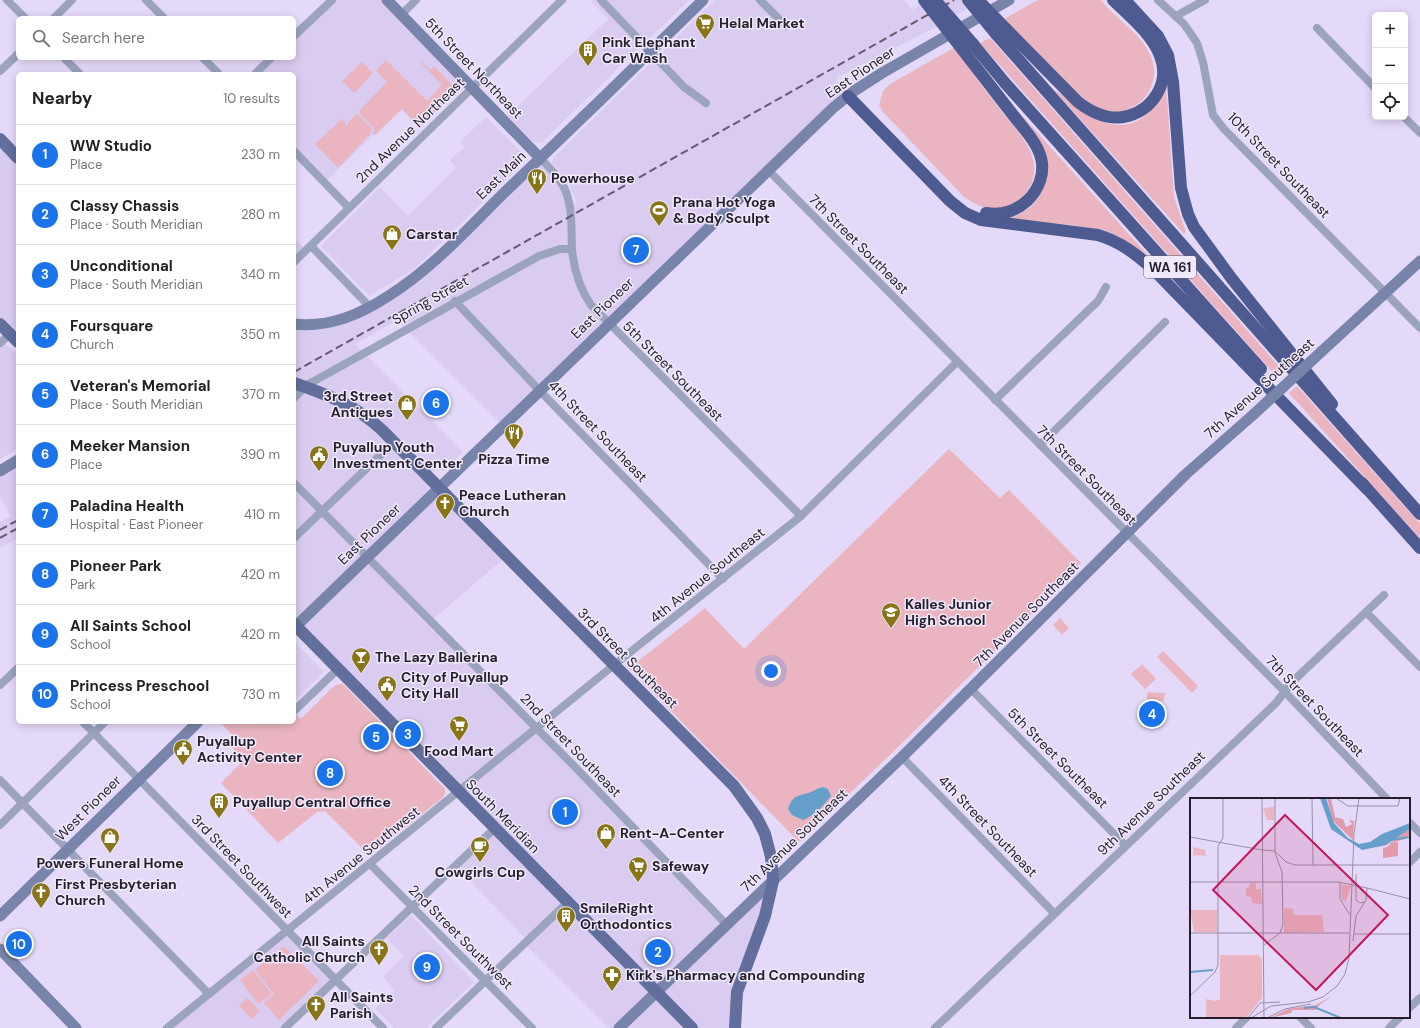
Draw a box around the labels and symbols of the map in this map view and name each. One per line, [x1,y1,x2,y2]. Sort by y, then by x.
supermarket icon: Helal Market [694,12,716,40]
street label: 5th Street Northeast [421,14,527,122]
place label: Helal Market [719,14,805,32]
place label: Pink Elephant Car Wash [602,33,696,67]
building icon: Pink Elephant Car Wash [577,39,599,67]
street label: East Pioneer [822,42,898,102]
street label: 2nd Avenue Northeast [352,73,468,187]
street label: 10th Street Southeast [1224,108,1334,222]
street label: East Main [472,147,530,203]
restaurant icon: Powerhouse [526,167,548,195]
place label: Powerhouse [551,169,635,187]
street label: 7th Street Southeast [805,190,913,298]
place label: Prana Hot Yoga & Body Sculpt [673,193,776,227]
sports icon: Prana Hot Yoga & Body Sculpt [648,199,670,227]
shop icon: Carstar [381,223,403,251]
place label: Carstar [406,225,458,243]
pin: 7 [623,235,649,265]
road number: WA 161 [1144,256,1196,278]
street label: Spring Street [389,272,471,328]
street label: East Pioneer [567,274,637,342]
street label: 5th Street Southeast [619,317,727,425]
street label: 7th Avenue Southeast [1200,334,1318,442]
street label: 4th Street Southeast [545,376,651,486]
place label: 3rd Street Antiques [324,387,393,421]
pin: 6 [423,388,449,418]
shop icon: 3rd Street Antiques [396,393,418,421]
street label: 7th Street Southeast [1033,421,1141,529]
restaurant icon: Pizza Time [503,422,525,450]
place label: Puyallup Youth Investment Center [333,438,462,472]
public building icon: Puyallup Youth Investment Center [308,444,330,472]
place label: Pizza Time [478,450,550,468]
place label: Peace Lutheran Church [459,486,566,520]
church icon: Peace Lutheran Church [434,492,456,520]
street label: East Pioneer [334,500,404,568]
street label: 4th Avenue Southeast [646,523,768,627]
street label: 7th Avenue Southeast [970,558,1082,670]
place label: Kalles Junior High School [905,595,992,629]
school or university icon: Kalles Junior High School [880,601,902,629]
street label: 3rd Street Southeast [574,604,682,712]
bar icon: The Lazy Ballerina [350,646,372,674]
place label: The Lazy Ballerina [375,648,498,666]
street label: 7th Street Southeast [1262,652,1368,760]
your location [761,661,781,681]
place label: City of Puyallup City Hall [401,668,509,702]
public building icon: City of Puyallup City Hall [376,674,398,702]
street label: 2nd Street Southeast [517,689,625,801]
pin: 4 [1139,699,1165,729]
street label: 5th Street Southeast [1004,704,1112,812]
supermarket icon: Food Mart [448,714,470,742]
pin: 3 [395,719,421,749]
pin: 5 [363,722,389,752]
place label: Puyallup Activity Center [197,732,302,766]
public building icon: Puyallup Activity Center [172,738,194,766]
place label: Food Mart [424,742,494,760]
street label: 9th Avenue Southeast [1093,747,1209,859]
pin: 8 [317,758,343,788]
street label: West Pioneer [51,771,125,845]
street label: 4th Street Southeast [935,771,1041,881]
street label: South Meridian [462,775,544,857]
street label: 7th Avenue Southeast [737,784,851,896]
building icon: Puyallup Central Office [208,791,230,819]
place label: Puyallup Central Office [233,793,391,811]
pin: 1 [552,797,578,827]
inset map [1190,798,1410,1018]
street label: 4th Avenue Southwest [299,802,423,908]
street label: 3rd Street Southwest [188,810,296,922]
shop icon: Rent-A-Center [595,822,617,850]
place label: Rent-A-Center [620,824,724,842]
shop icon: Powers Funeral Home [99,826,121,854]
cafe icon: Cowgirls Cup [469,835,491,863]
place label: Powers Funeral Home [36,854,184,872]
supermarket icon: Safeway [627,855,649,883]
place label: Safeway [652,857,710,875]
place label: Cowgirls Cup [435,863,525,881]
place label: First Presbyterian Church [55,875,177,909]
church icon: First Presbyterian Church [30,881,52,909]
street label: 2nd Street Southwest [405,881,517,993]
place label: SmileRight Orthodontics [580,899,672,933]
building icon: SmileRight Orthodontics [555,905,577,933]
pin: 10 [6,929,32,959]
place label: All Saints Catholic Church [254,932,365,966]
pin: 2 [645,937,671,967]
church icon: All Saints Catholic Church [368,938,390,966]
pin: 9 [414,952,440,982]
pharmacy icon: Kirk's Pharmacy and Compounding [601,964,623,992]
place label: Kirk's Pharmacy and Compounding [626,966,865,984]
place label: All Saints Parish [330,988,393,1022]
church icon: All Saints Parish [305,994,327,1022]

